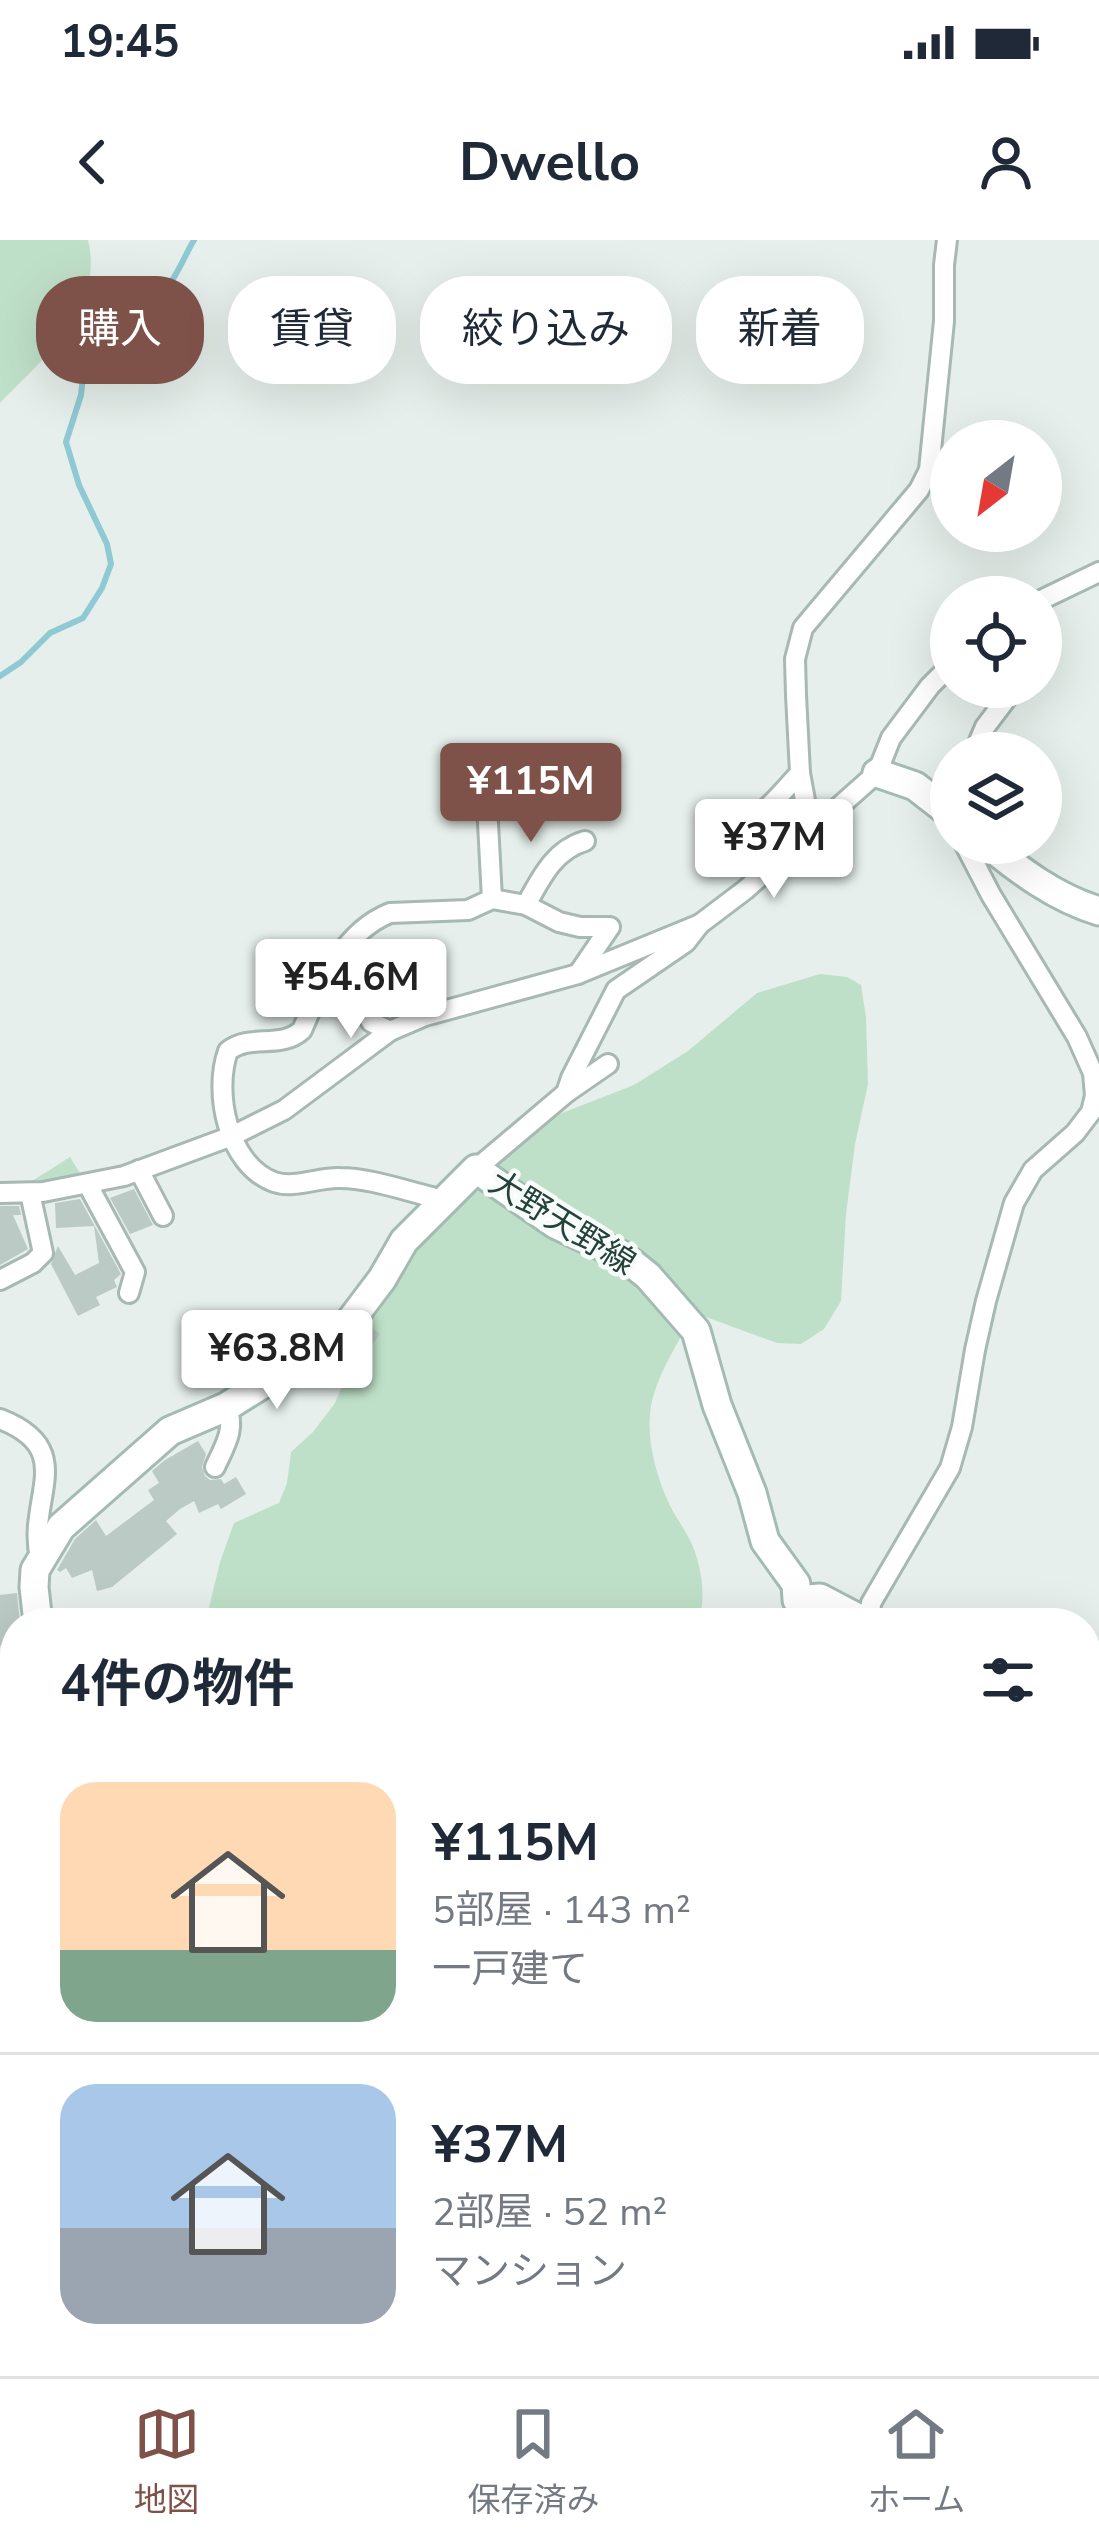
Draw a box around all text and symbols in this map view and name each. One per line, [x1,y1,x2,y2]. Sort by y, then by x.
text: 19:45 [60,12,179,73]
text: Dwello [459,125,640,199]
icon: back [60,129,126,195]
icon: person [973,129,1039,195]
chip: 購入 [36,276,204,384]
chip: 賃貸 [228,276,396,384]
chip: 絞り込み [420,276,672,384]
chip: 新着 [696,276,864,384]
north arrow [930,420,1062,552]
map controls [930,420,1062,864]
button: locate [930,576,1062,708]
button: layers [930,732,1062,864]
pin: ¥115M [447,743,615,845]
text: ¥115M [467,755,595,808]
pin: ¥37M [703,799,845,901]
text: ¥37M [722,811,826,864]
pin: ¥54.6M [253,939,449,1041]
text: ¥54.6M [282,951,420,1004]
street label: 大野天野線 [480,1160,644,1286]
pin: ¥63.8M [179,1310,375,1412]
text: ¥63.8M [208,1322,346,1375]
icon: filters [975,1647,1041,1713]
text: 4件の物件 [60,1649,295,1719]
text: ¥115M [432,1808,599,1878]
icon: home [156,1830,300,1974]
text: 5部屋 · 143 m² [432,1884,691,1937]
text: 一戸建て [432,1943,588,1996]
text: ¥37M [432,2110,568,2180]
icon: home [156,2132,300,2276]
text: 2部屋 · 52 m² [432,2186,667,2239]
text: マンション [432,2245,627,2298]
tab: 地図 [134,2401,200,2523]
tab: 保存済み [467,2401,599,2523]
tab: ホーム [867,2401,965,2523]

